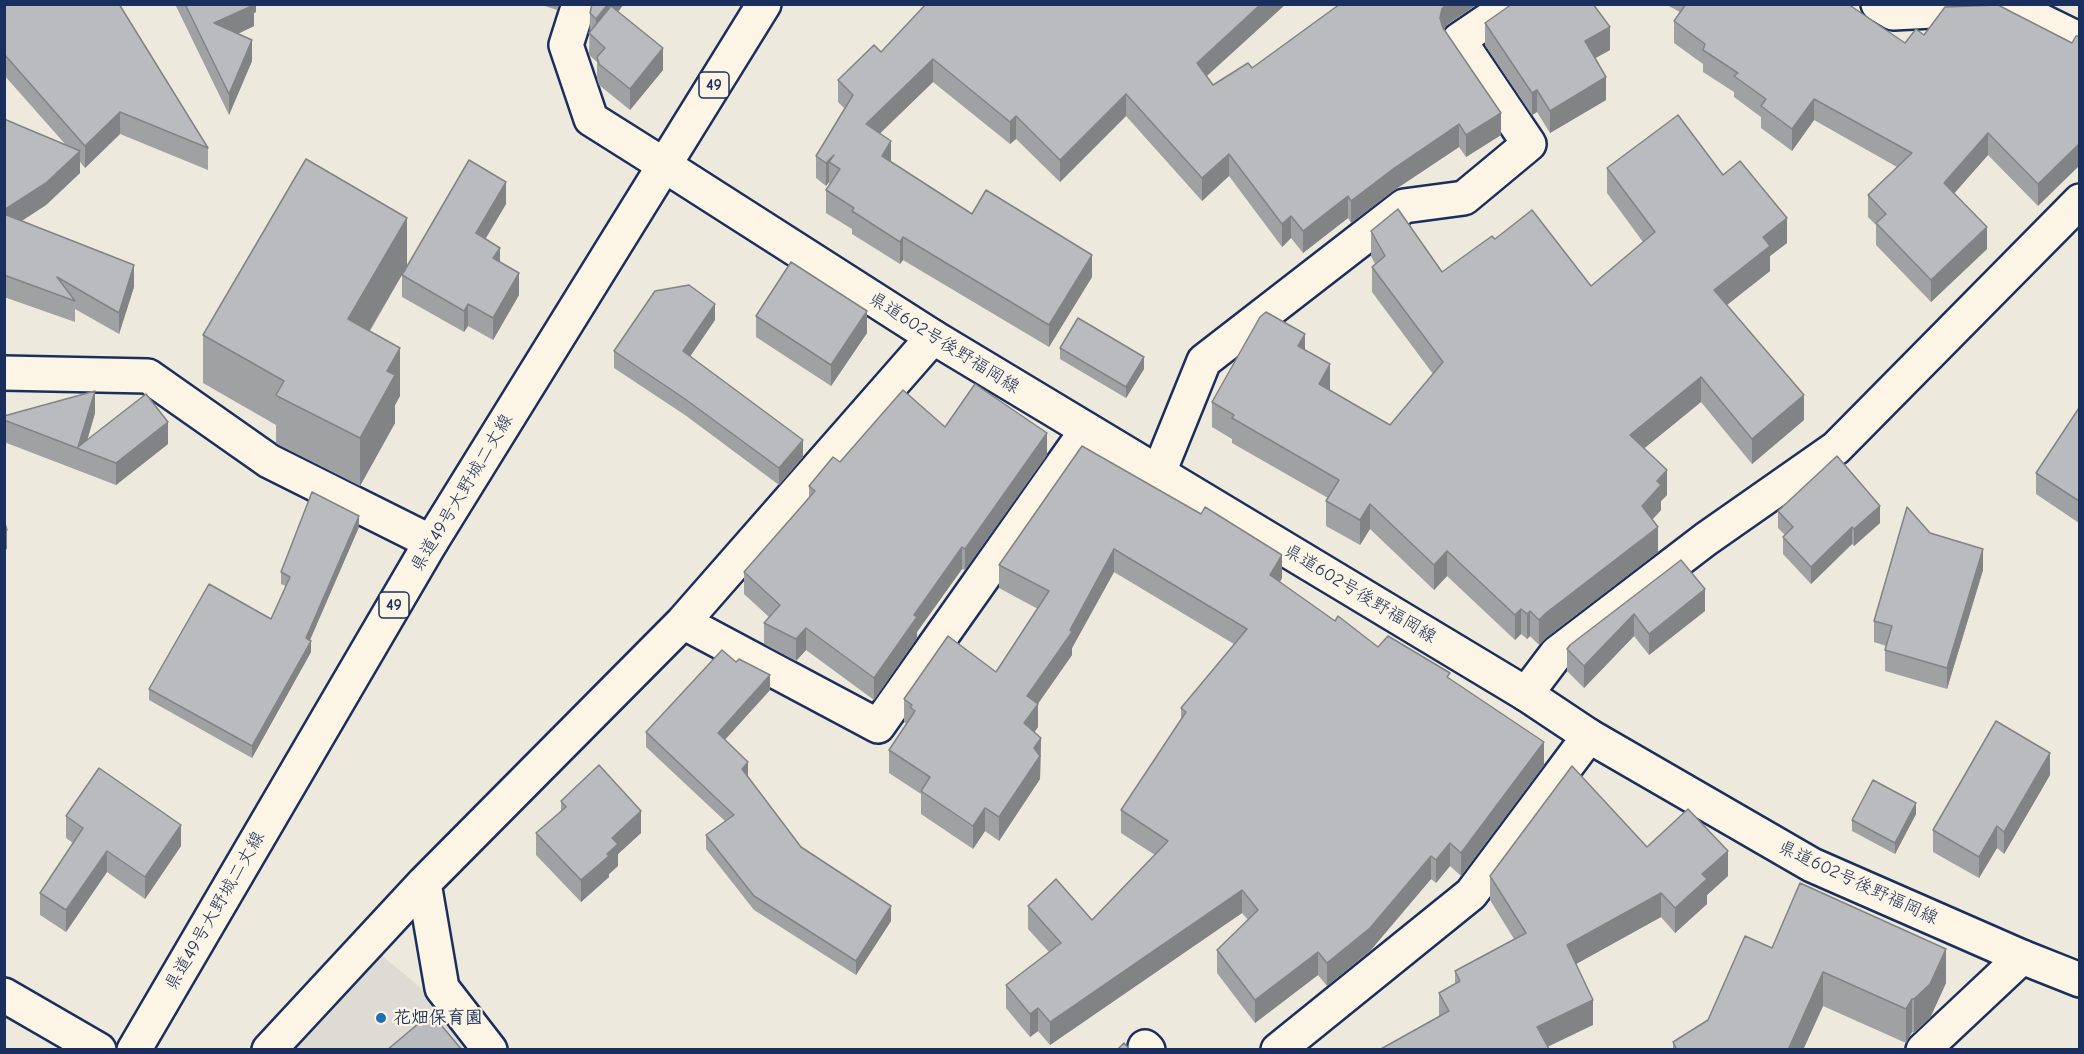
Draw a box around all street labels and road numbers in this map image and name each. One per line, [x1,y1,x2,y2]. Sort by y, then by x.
road number: 49 [699,72,729,98]
street label: 県道602号後野福岡線 [864,288,1024,398]
street label: 県道49号大野城二丈線 [406,410,518,576]
street label: 県道602号後野福岡線 [1280,540,1440,648]
road number: 49 [379,592,409,618]
street label: 県道49号大野城二丈線 [161,828,269,994]
street label: 県道602号後野福岡線 [1775,836,1941,930]

